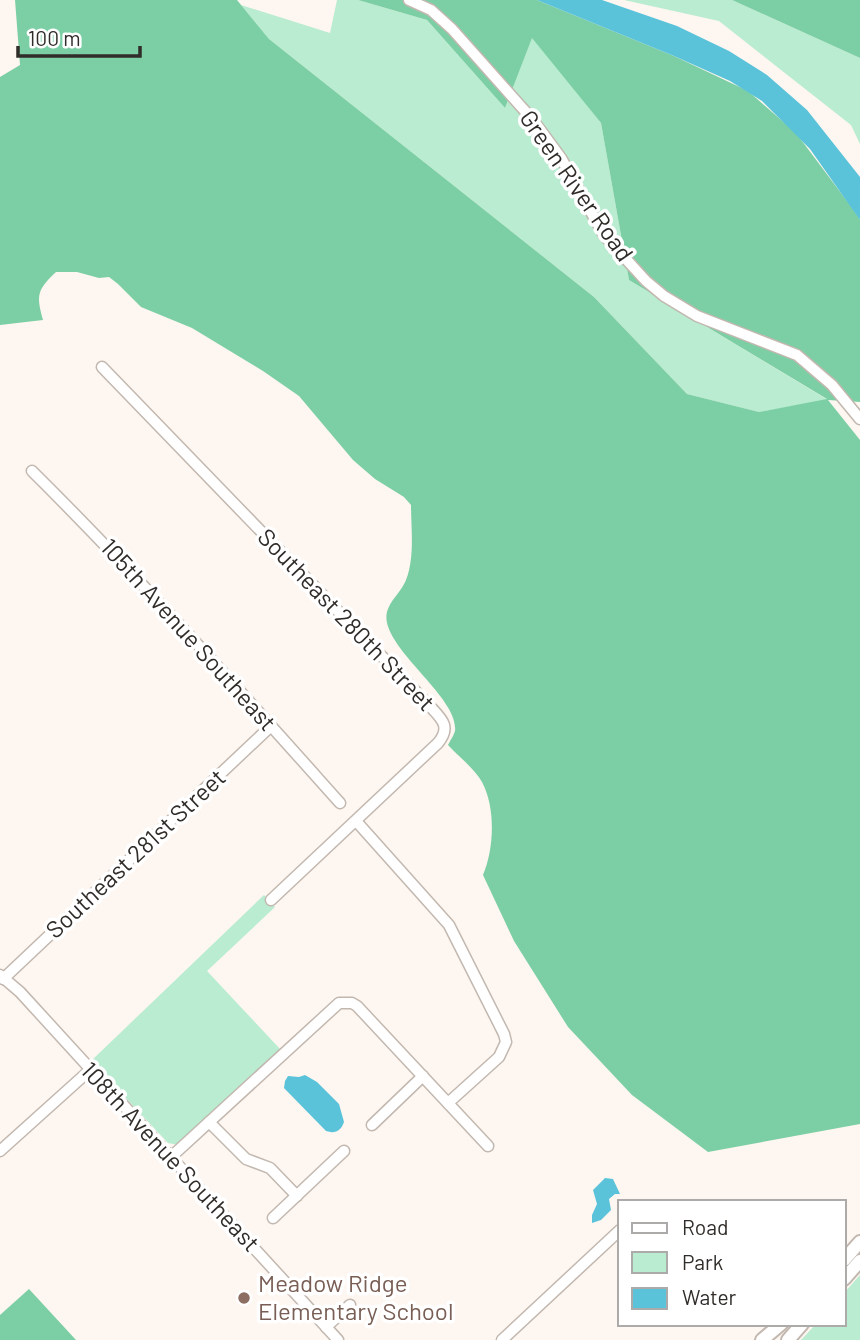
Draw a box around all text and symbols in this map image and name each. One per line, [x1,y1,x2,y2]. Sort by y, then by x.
scale bar [18,14,140,58]
text: 100 m [28,25,81,50]
street label: Green River Road [514,104,640,266]
street label: Southeast 280th Street [252,522,442,716]
street label: 105th Avenue Southeast [95,532,283,736]
street label: Southeast 281st Street [39,762,231,944]
street label: 108th Avenue Southeast [76,1055,266,1257]
legend [618,1200,846,1326]
text: Road [682,1214,728,1239]
text: Park [682,1249,723,1274]
place label: Meadow Ridge Elementary School [258,1268,453,1325]
text: Water [682,1284,737,1309]
marker: Meadow Ridge Elementary School [236,1290,252,1306]

